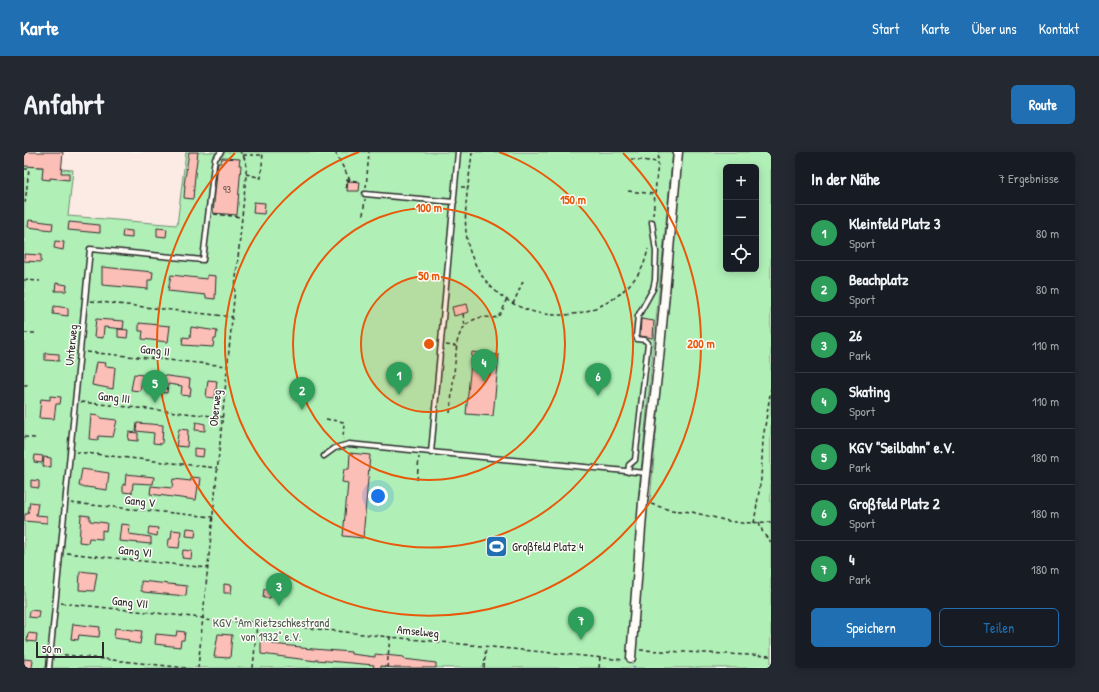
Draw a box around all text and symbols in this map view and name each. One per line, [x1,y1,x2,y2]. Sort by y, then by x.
text: Karte [20,15,59,41]
text: Start [872,19,899,38]
text: Karte [921,19,950,38]
text: Über uns [972,19,1017,38]
text: Kontakt [1039,19,1079,38]
text: Anfahrt [24,85,104,123]
button: Route [1011,85,1075,124]
map controls [723,164,759,272]
button: + [723,164,759,200]
text: In der Nähe [811,167,880,190]
text: 7 Ergebnisse [999,169,1059,187]
house number: 93 [223,183,232,196]
text: 150 m [560,191,586,208]
text: 100 m [416,199,442,216]
button: − [723,200,759,236]
text: Kleinfeld Platz 3 [849,213,940,234]
text: 1 [822,224,826,242]
text: 80 m [1036,224,1059,242]
text: Sport [849,234,875,252]
button: locate [723,236,759,272]
text: 50 m [418,267,440,284]
text: Beachplatz [849,269,908,290]
text: 2 [821,280,827,298]
text: 80 m [1036,280,1059,298]
text: Sport [849,290,875,308]
street label: Unterweg [60,324,82,366]
text: 26 [849,325,862,346]
text: 200 m [687,335,715,352]
text: 3 [821,336,827,354]
text: 110 m [1032,336,1059,354]
centre of rings [422,337,436,351]
street label: Gang II [139,340,171,360]
text: Park [849,346,871,364]
pin: 4 [471,349,497,382]
pin: 1 [386,362,412,395]
pin: 6 [585,363,611,396]
pin: 5 [142,370,168,403]
pin: 2 [289,377,315,410]
text: Skating [849,381,890,402]
street label: Gang III [97,387,131,407]
street label: Oberweg [205,389,225,427]
text: 4 [822,392,826,410]
text: 110 m [1032,392,1059,410]
text: Sport [849,402,875,420]
text: KGV "Seilbahn" e.V. [849,437,955,458]
text: 5 [821,448,827,466]
text: 180 m [1031,448,1059,466]
text: Park [849,458,871,476]
your location [368,486,388,506]
street label: Gang V [124,491,156,511]
text: Großfeld Platz 2 [849,493,940,514]
text: 6 [821,504,827,522]
text: 180 m [1031,504,1059,522]
text: Sport [849,514,875,532]
sports icon: Großfeld Platz 4 [484,533,510,559]
place label: Großfeld Platz 4 [512,538,584,555]
street label: Gang VI [117,541,153,561]
text: 4 [849,549,855,570]
text: 7 [821,560,827,578]
text: 180 m [1031,560,1059,578]
text: Park [849,570,871,588]
pin: 3 [266,573,292,606]
street label: Gang VII [111,592,149,612]
pin: 7 [568,607,594,640]
button: Speichern [811,608,931,647]
button: Teilen [939,608,1059,647]
park label: KGV "Am Rietzschkestrand von 1932" e.V. [213,614,330,645]
street label: Amselweg [396,620,440,642]
scale bar [36,640,104,659]
text: 50 m [42,642,62,656]

